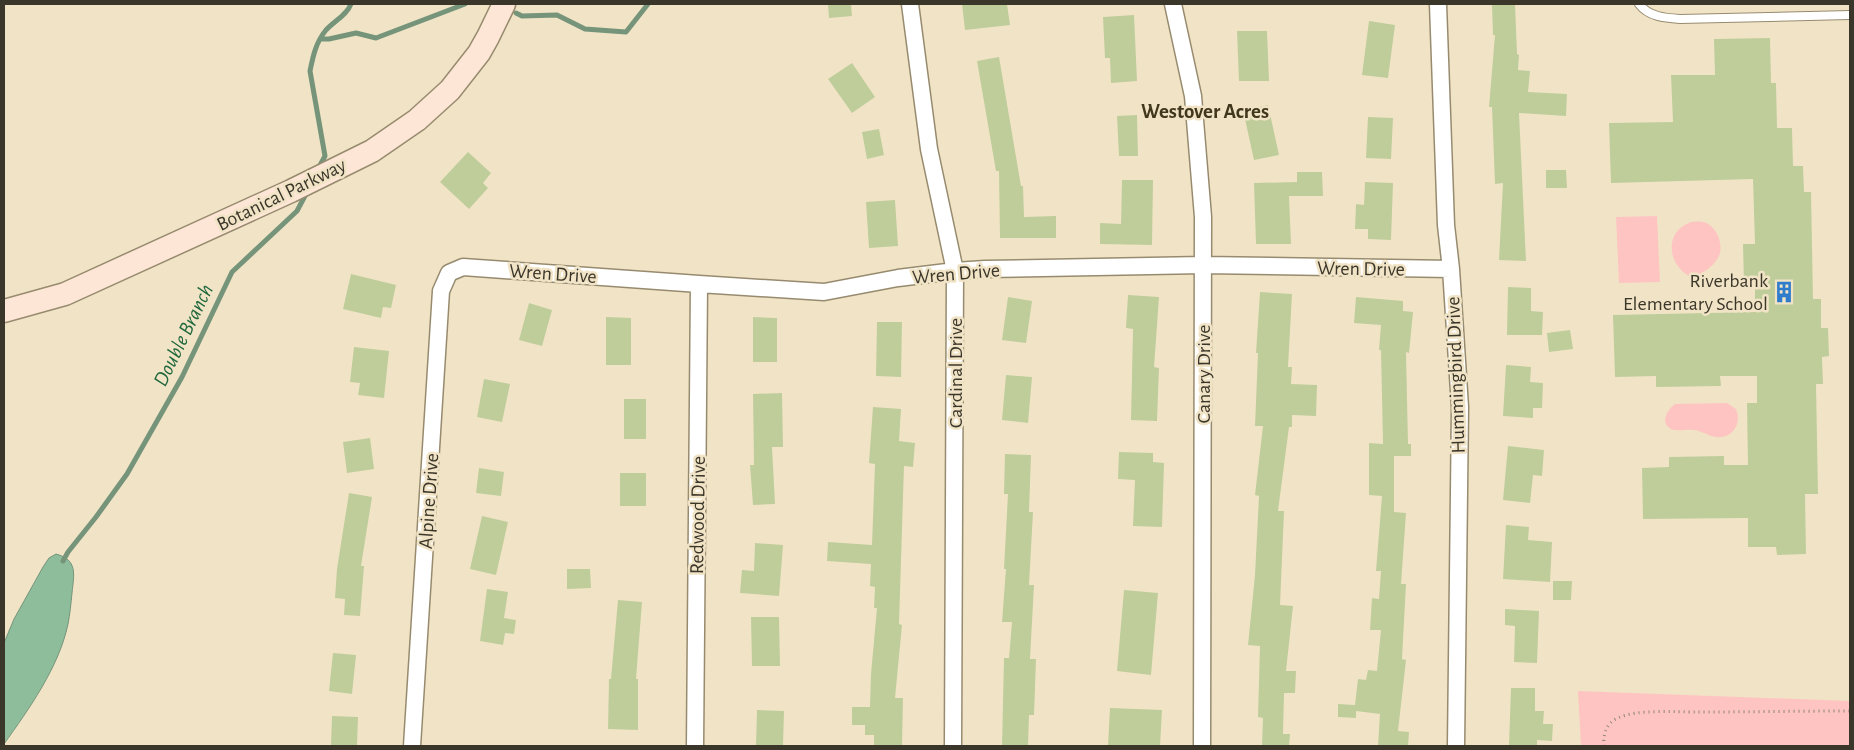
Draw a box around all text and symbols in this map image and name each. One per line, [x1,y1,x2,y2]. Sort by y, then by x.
district label: Westover Acres [1141,101,1269,122]
street label: Botanical Parkway [214,155,350,235]
street label: Wren Drive [1317,258,1405,280]
street label: Wren Drive [911,260,1001,288]
street label: Wren Drive [508,261,597,287]
place label: Riverbank Elementary School [1623,271,1768,314]
building icon: Riverbank Elementary School [1771,279,1797,305]
water label: Double Branch [150,281,217,389]
street label: Hummingbird Drive [1443,296,1469,454]
street label: Cardinal Drive [946,318,966,428]
street label: Canary Drive [1194,325,1214,423]
street label: Alpine Drive [416,453,442,550]
street label: Redwood Drive [687,456,709,574]

